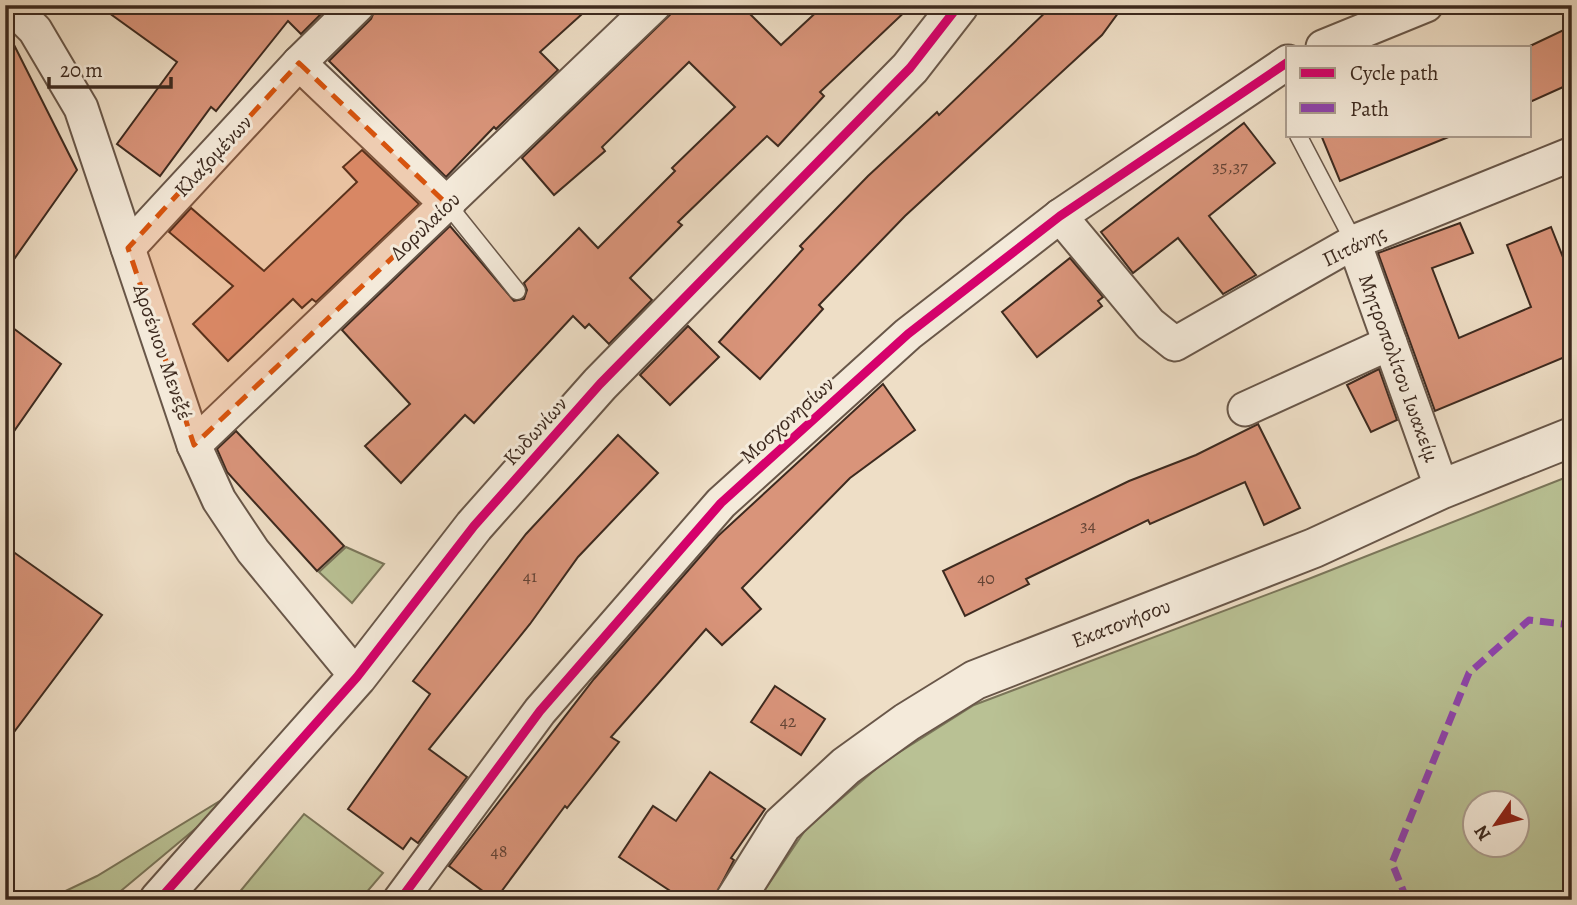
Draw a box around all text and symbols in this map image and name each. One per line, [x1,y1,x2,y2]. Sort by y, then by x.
scale bar [49,46,172,90]
legend [1286,46,1532,136]
text: 20 m [60,56,103,84]
text: Cycle path [1350,59,1439,87]
text: Path [1350,95,1389,123]
street label: Κλαζομένων [168,109,258,203]
house number: 35,37 [1212,154,1248,178]
street label: Δορυλαίου [384,185,466,267]
street label: Πιτάνης [1317,219,1391,273]
street label: Μητροπολίτου Ιωακείμ [1352,270,1446,466]
street label: Αρσένιου Μενεξέ [126,279,199,424]
street label: Μοσχονησίων [734,370,840,470]
street label: Κυδωνίων [497,390,574,471]
house number: 34 [1080,513,1096,537]
house number: 41 [523,564,537,588]
house number: 40 [977,566,995,590]
street label: Εκατονήσου [1068,591,1174,655]
house number: 42 [780,709,797,733]
north arrow [1462,790,1532,860]
text: N [1468,820,1497,846]
house number: 48 [491,839,507,863]

